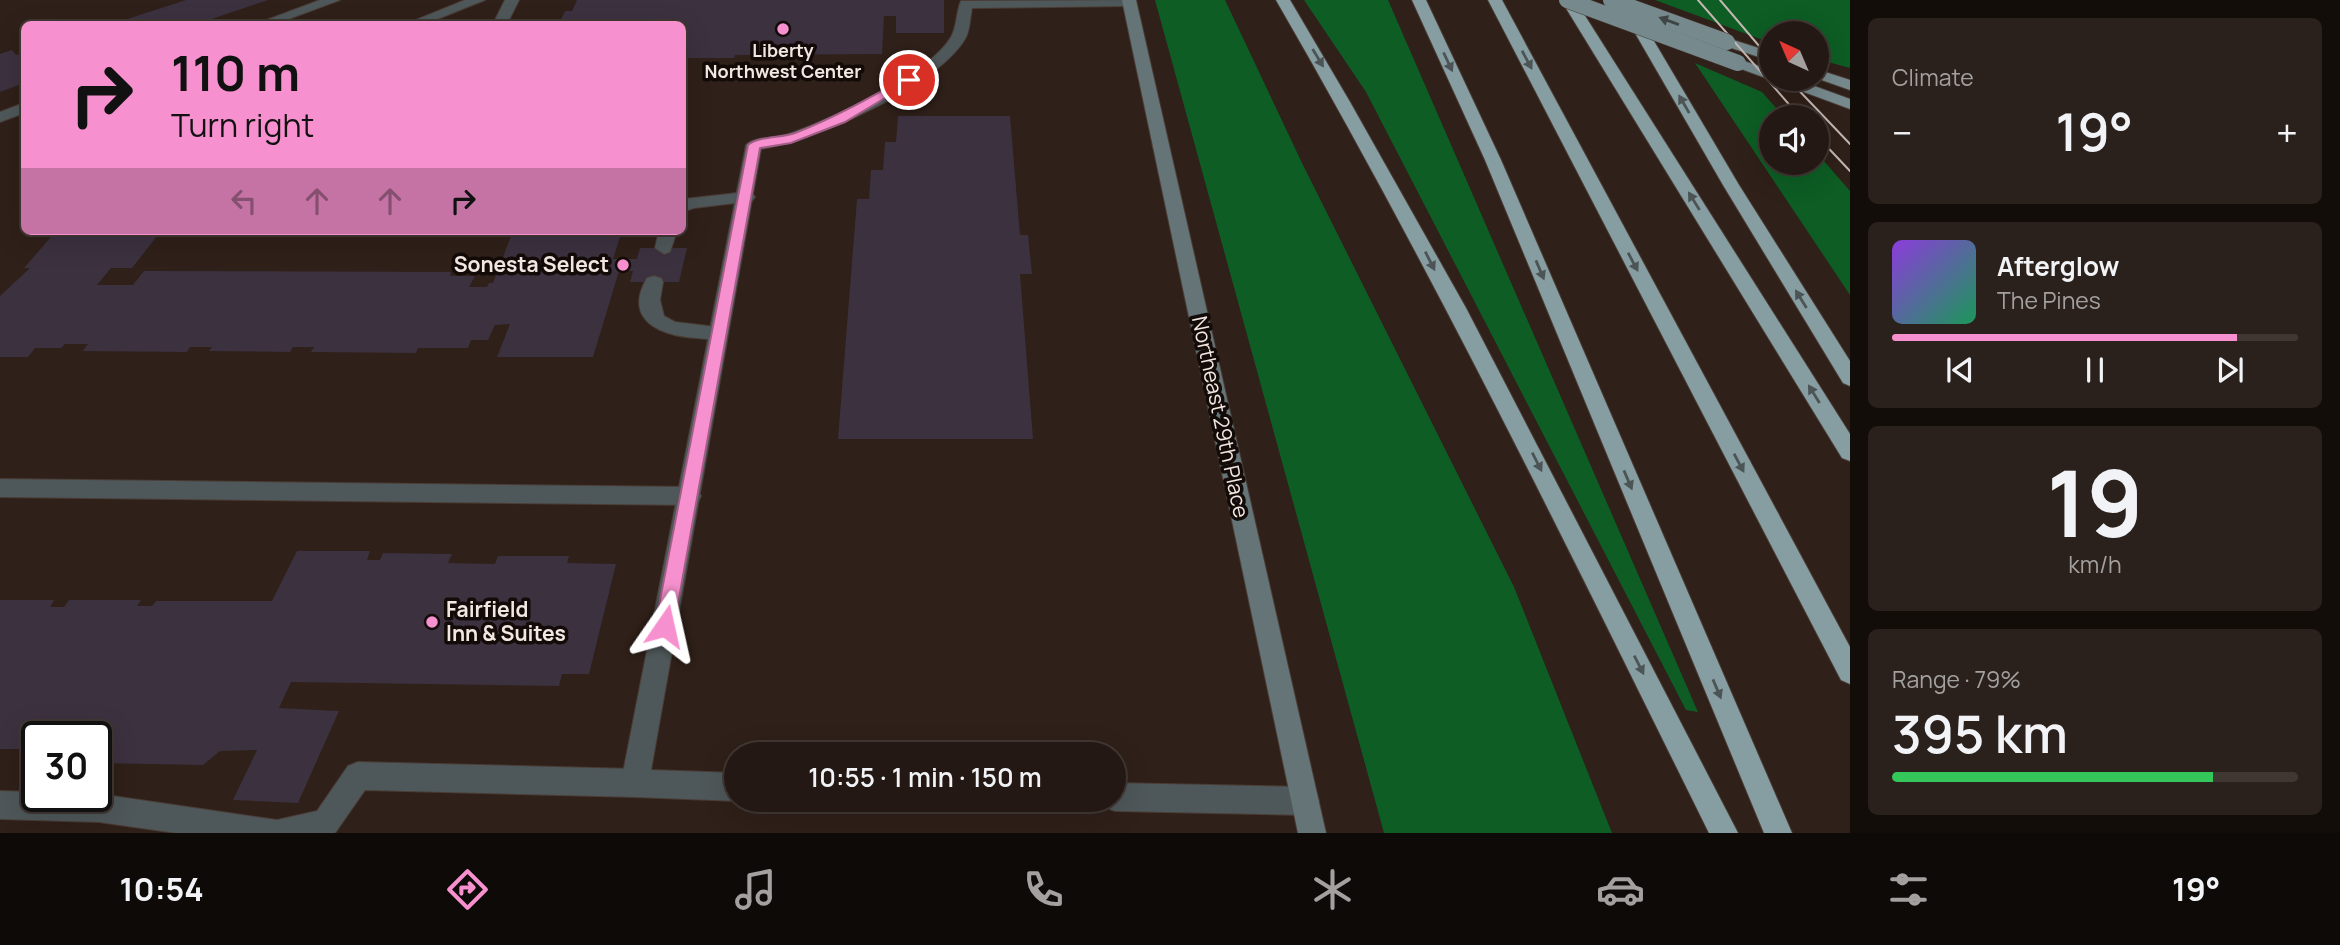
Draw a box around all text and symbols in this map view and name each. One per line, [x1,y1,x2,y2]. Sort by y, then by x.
one-way arrow [1658,15,1679,26]
marker: Liberty Northwest Center [775,21,791,37]
north arrow [1759,21,1829,91]
map controls [1759,21,1829,175]
place label: Liberty Northwest Center [705,38,861,83]
text: 110 m [171,39,300,106]
icon: right [56,49,147,140]
one-way arrow [1312,49,1325,68]
pin [879,50,939,110]
one-way arrow [1521,51,1533,70]
one-way arrow [1442,52,1454,72]
icon: arrive [890,61,928,99]
text: Climate [1892,61,1974,93]
one-way arrow [1678,95,1690,114]
text: 19° [2055,96,2133,167]
text: Turn right [171,103,314,147]
button: sound [1759,105,1829,175]
text: − [1892,106,1913,158]
text: + [2276,106,2298,158]
icon: left [225,182,263,220]
icon: ahead [298,182,336,220]
icon: ahead [371,182,409,220]
icon: right [444,182,482,220]
one-way arrow [1687,192,1700,211]
text: Afterglow [1997,248,2119,284]
place label: Sonesta Select [454,250,609,278]
one-way arrow [1425,251,1436,271]
one-way arrow [1627,252,1639,271]
marker: Sonesta Select [615,257,631,273]
one-way arrow [1534,260,1545,281]
text: The Pines [1997,284,2101,316]
one-way arrow [1795,290,1808,309]
street label: Northeast 29th Place [1186,313,1256,520]
icon: previous [1941,351,1979,389]
icon: pause [2076,351,2114,389]
icon: next [2211,351,2249,389]
one-way arrow [1807,385,1820,404]
text: 19 [2047,440,2143,564]
one-way arrow [1531,452,1542,472]
one-way arrow [1734,453,1745,473]
one-way arrow [1622,470,1633,491]
text: km/h [2068,548,2122,580]
position arrow [628,589,702,663]
place label: Fairfield Inn & Suites [446,595,566,647]
marker: Fairfield Inn & Suites [424,614,440,630]
one-way arrow [1633,655,1645,675]
text: Range · 79% [1892,663,2021,695]
one-way arrow [1711,679,1722,700]
text: 395 km [1892,698,2068,769]
speed limit sign: 30 [21,721,112,812]
text: 10:55 · 1 min · 150 m [808,759,1042,795]
icon: directions [443,865,492,914]
icon: music [731,865,780,914]
icon: phone [1019,865,1068,914]
icon: climate [1308,865,1357,914]
icon: car [1596,865,1645,914]
icon: filters [1884,865,1933,914]
text: 10:54 [120,867,204,911]
text: 19° [2172,867,2220,911]

